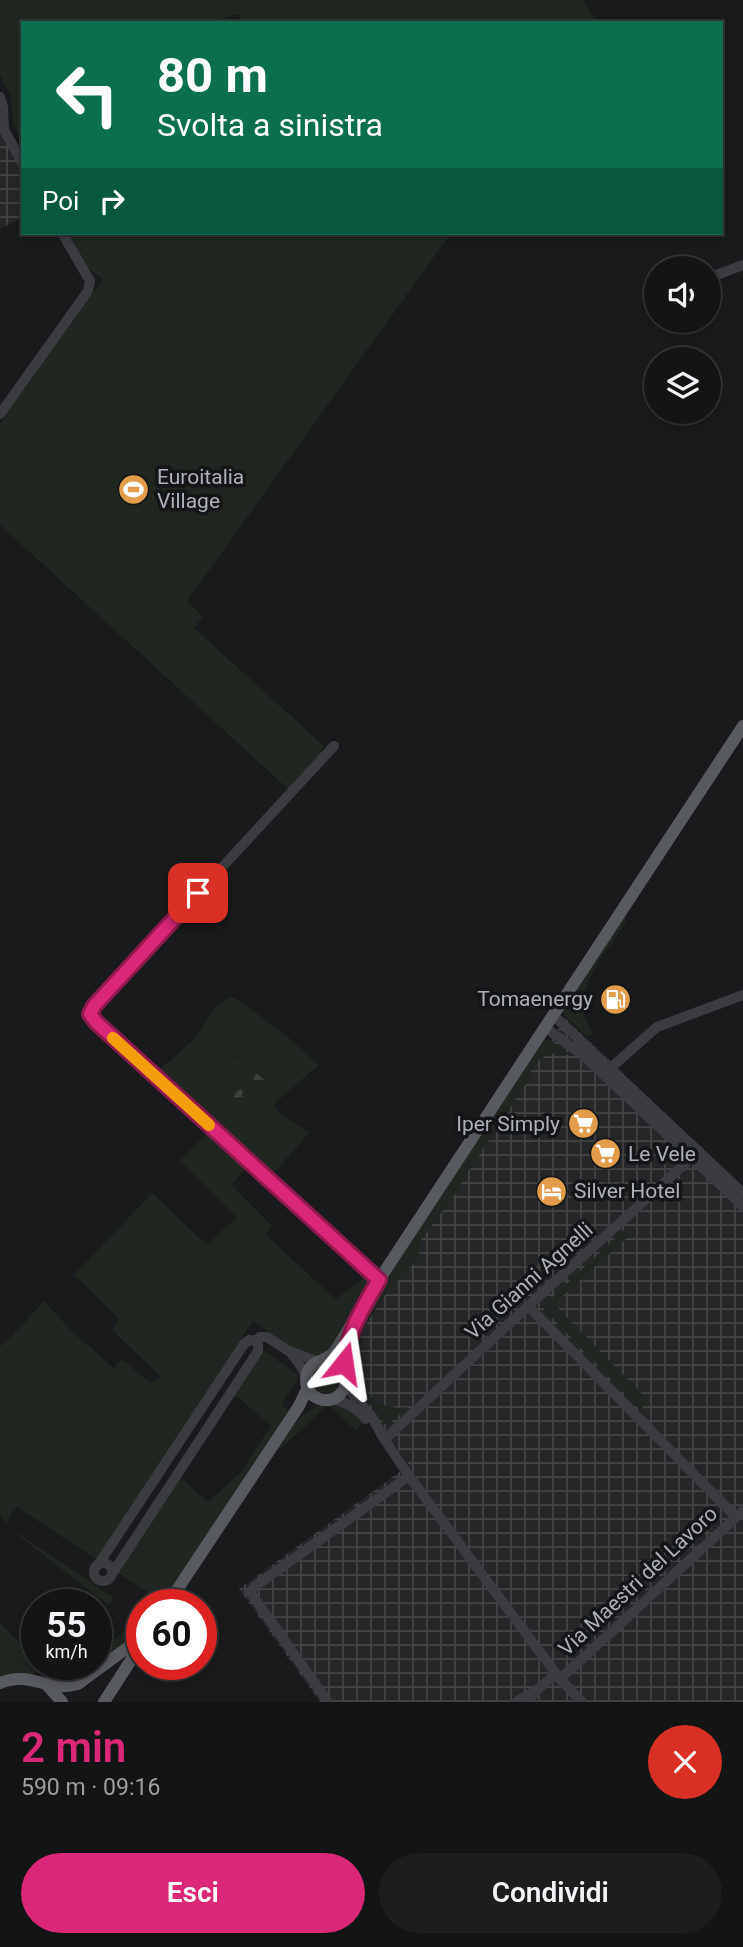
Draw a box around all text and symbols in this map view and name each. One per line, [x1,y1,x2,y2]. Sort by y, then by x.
text: 80 m [157,47,268,104]
icon: left [42,49,133,140]
text: Svolta a sinistra [157,106,383,144]
icon: right [93,182,131,220]
text: Poi [42,186,79,216]
map controls [644,256,721,424]
button: sound [644,256,721,333]
button: layers [644,347,721,424]
place label: Euroitalia Village [157,465,244,513]
sports icon: Euroitalia Village [117,472,151,506]
pin [168,863,228,923]
icon: arrive [179,874,217,912]
fuel station icon: Tomaenergy [599,982,633,1016]
place label: Tomaenergy [477,987,593,1011]
supermarket icon: Iper Simply [566,1107,600,1141]
place label: Iper Simply [456,1112,560,1136]
supermarket icon: Le Vele [588,1137,622,1171]
place label: Le Vele [628,1142,696,1166]
hotel icon: Silver Hotel [534,1174,568,1208]
place label: Silver Hotel [574,1179,680,1203]
street label: Via Gianni Agnelli [460,1218,598,1344]
position arrow [307,1326,381,1400]
street label: Via Maestri del Lavoro [554,1501,722,1661]
speed limit sign: 60 [126,1589,217,1680]
text: 55 [46,1605,87,1646]
text: km/h [45,1641,88,1662]
text: 2 min [21,1723,126,1772]
button: close [648,1725,722,1799]
text: 590 m · 09:16 [21,1774,160,1801]
button: Esci [21,1853,365,1933]
button: Condividi [379,1853,722,1933]

